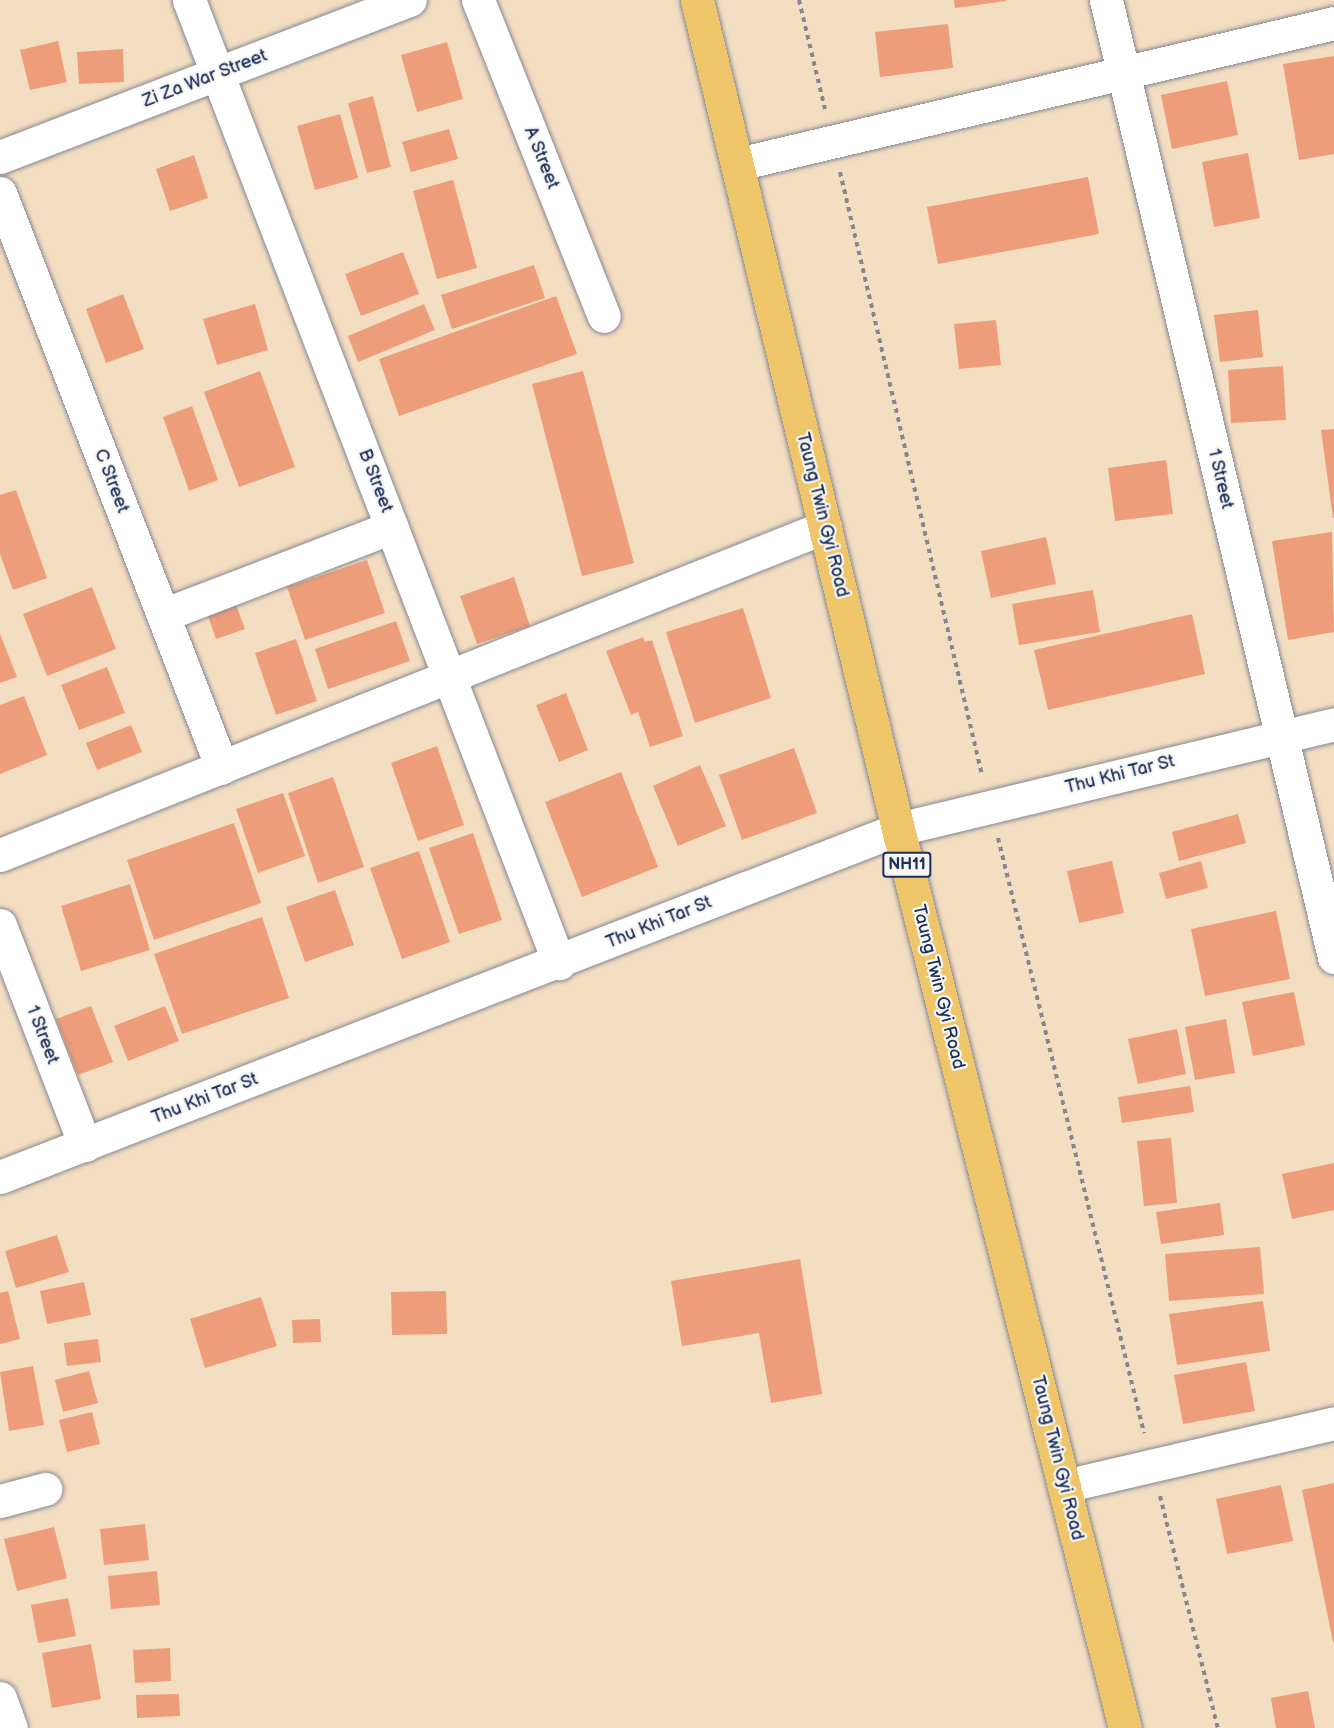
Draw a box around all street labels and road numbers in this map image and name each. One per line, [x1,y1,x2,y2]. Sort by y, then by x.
street label: Zi Za War Street [139,45,271,113]
street label: A Street [519,124,563,192]
street label: Taung Twin Gyi Road [791,430,853,600]
street label: C Street [89,446,133,516]
street label: B Street [353,446,397,516]
street label: 1 Street [1203,447,1237,511]
street label: Thu Khi Tar St [1063,751,1177,799]
road number: NH11 [882,852,932,878]
street label: Thu Khi Tar St [603,892,715,954]
street label: Taung Twin Gyi Road [907,902,969,1072]
street label: 1 Street [21,1003,63,1067]
street label: Thu Khi Tar St [149,1069,261,1129]
street label: Taung Twin Gyi Road [1026,1373,1088,1543]

